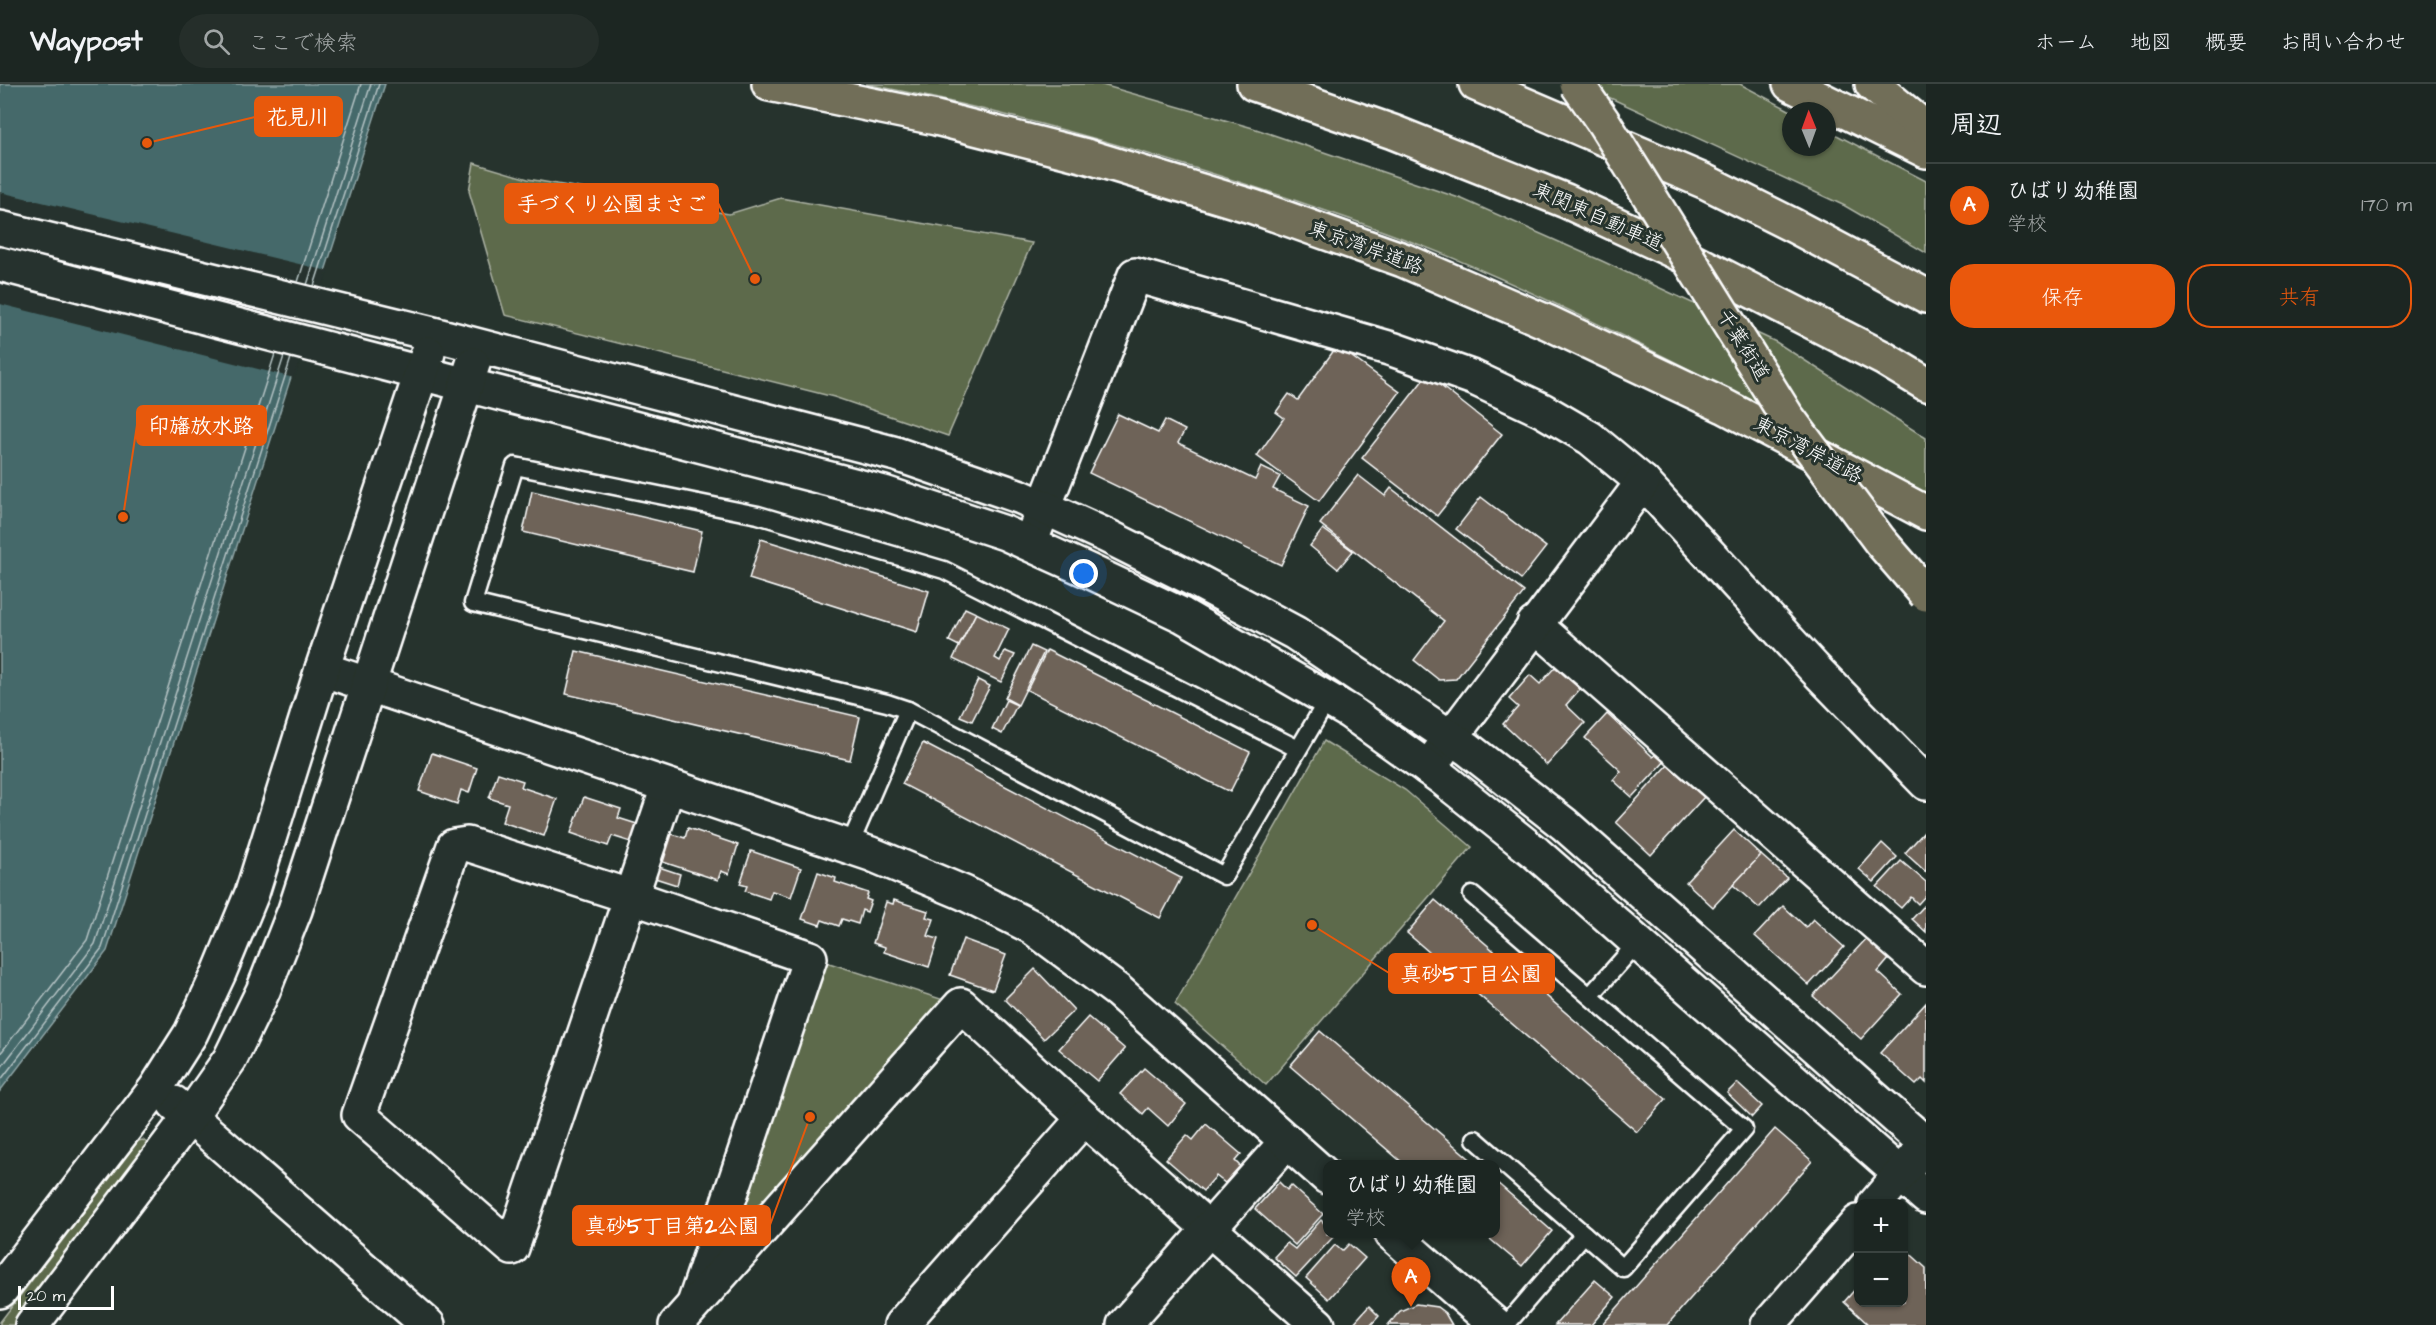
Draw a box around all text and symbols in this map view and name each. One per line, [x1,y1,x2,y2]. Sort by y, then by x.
search box [179,14,599,68]
text: Waypost [30,22,143,61]
icon: search [200,25,233,58]
text: ここで検索 [248,28,358,59]
text: ホーム [2035,28,2097,57]
text: 地図 [2130,28,2172,57]
text: 概要 [2205,28,2247,57]
text: お問い合わせ [2280,28,2406,57]
callout: 花見川 [255,97,342,136]
north arrow [1782,102,1836,156]
text: 花見川 [267,103,330,132]
text: 周辺 [1950,107,2002,143]
street label: 東関東自動車道 [1528,176,1668,258]
text: ひばり幼稚園 [2007,176,2139,207]
callout: 手づくり公園まさご [505,184,718,223]
text: 手づくり公園まさご [517,190,707,219]
text: A [1963,191,1976,219]
text: 170 m [2361,191,2412,219]
text: 学校 [2007,210,2047,238]
street label: 東京湾岸道路 [1305,214,1427,282]
button: 保存 [1950,264,2175,328]
button: 共有 [2187,264,2412,328]
street label: 千葉街道 [1710,304,1776,386]
callout: 印旛放水路 [137,406,266,445]
street label: 東京湾岸道路 [1748,409,1868,491]
text: 印旛放水路 [149,412,254,441]
your location [1069,559,1098,588]
callout: 真砂5丁目公園 [1389,954,1554,993]
text: 真砂5丁目公園 [1401,960,1541,989]
popup [1323,1160,1500,1238]
text: ひばり幼稚園 [1345,1170,1478,1201]
map controls [1854,1199,1908,1307]
button: + [1854,1199,1908,1253]
text: 学校 [1345,1204,1385,1232]
callout: 真砂5丁目第2公園 [573,1206,770,1245]
text: 真砂5丁目第2公園 [585,1212,759,1241]
button: − [1854,1253,1908,1307]
pin: A [1392,1258,1430,1307]
scale bar [18,1283,114,1310]
text: 20 m [27,1285,65,1307]

